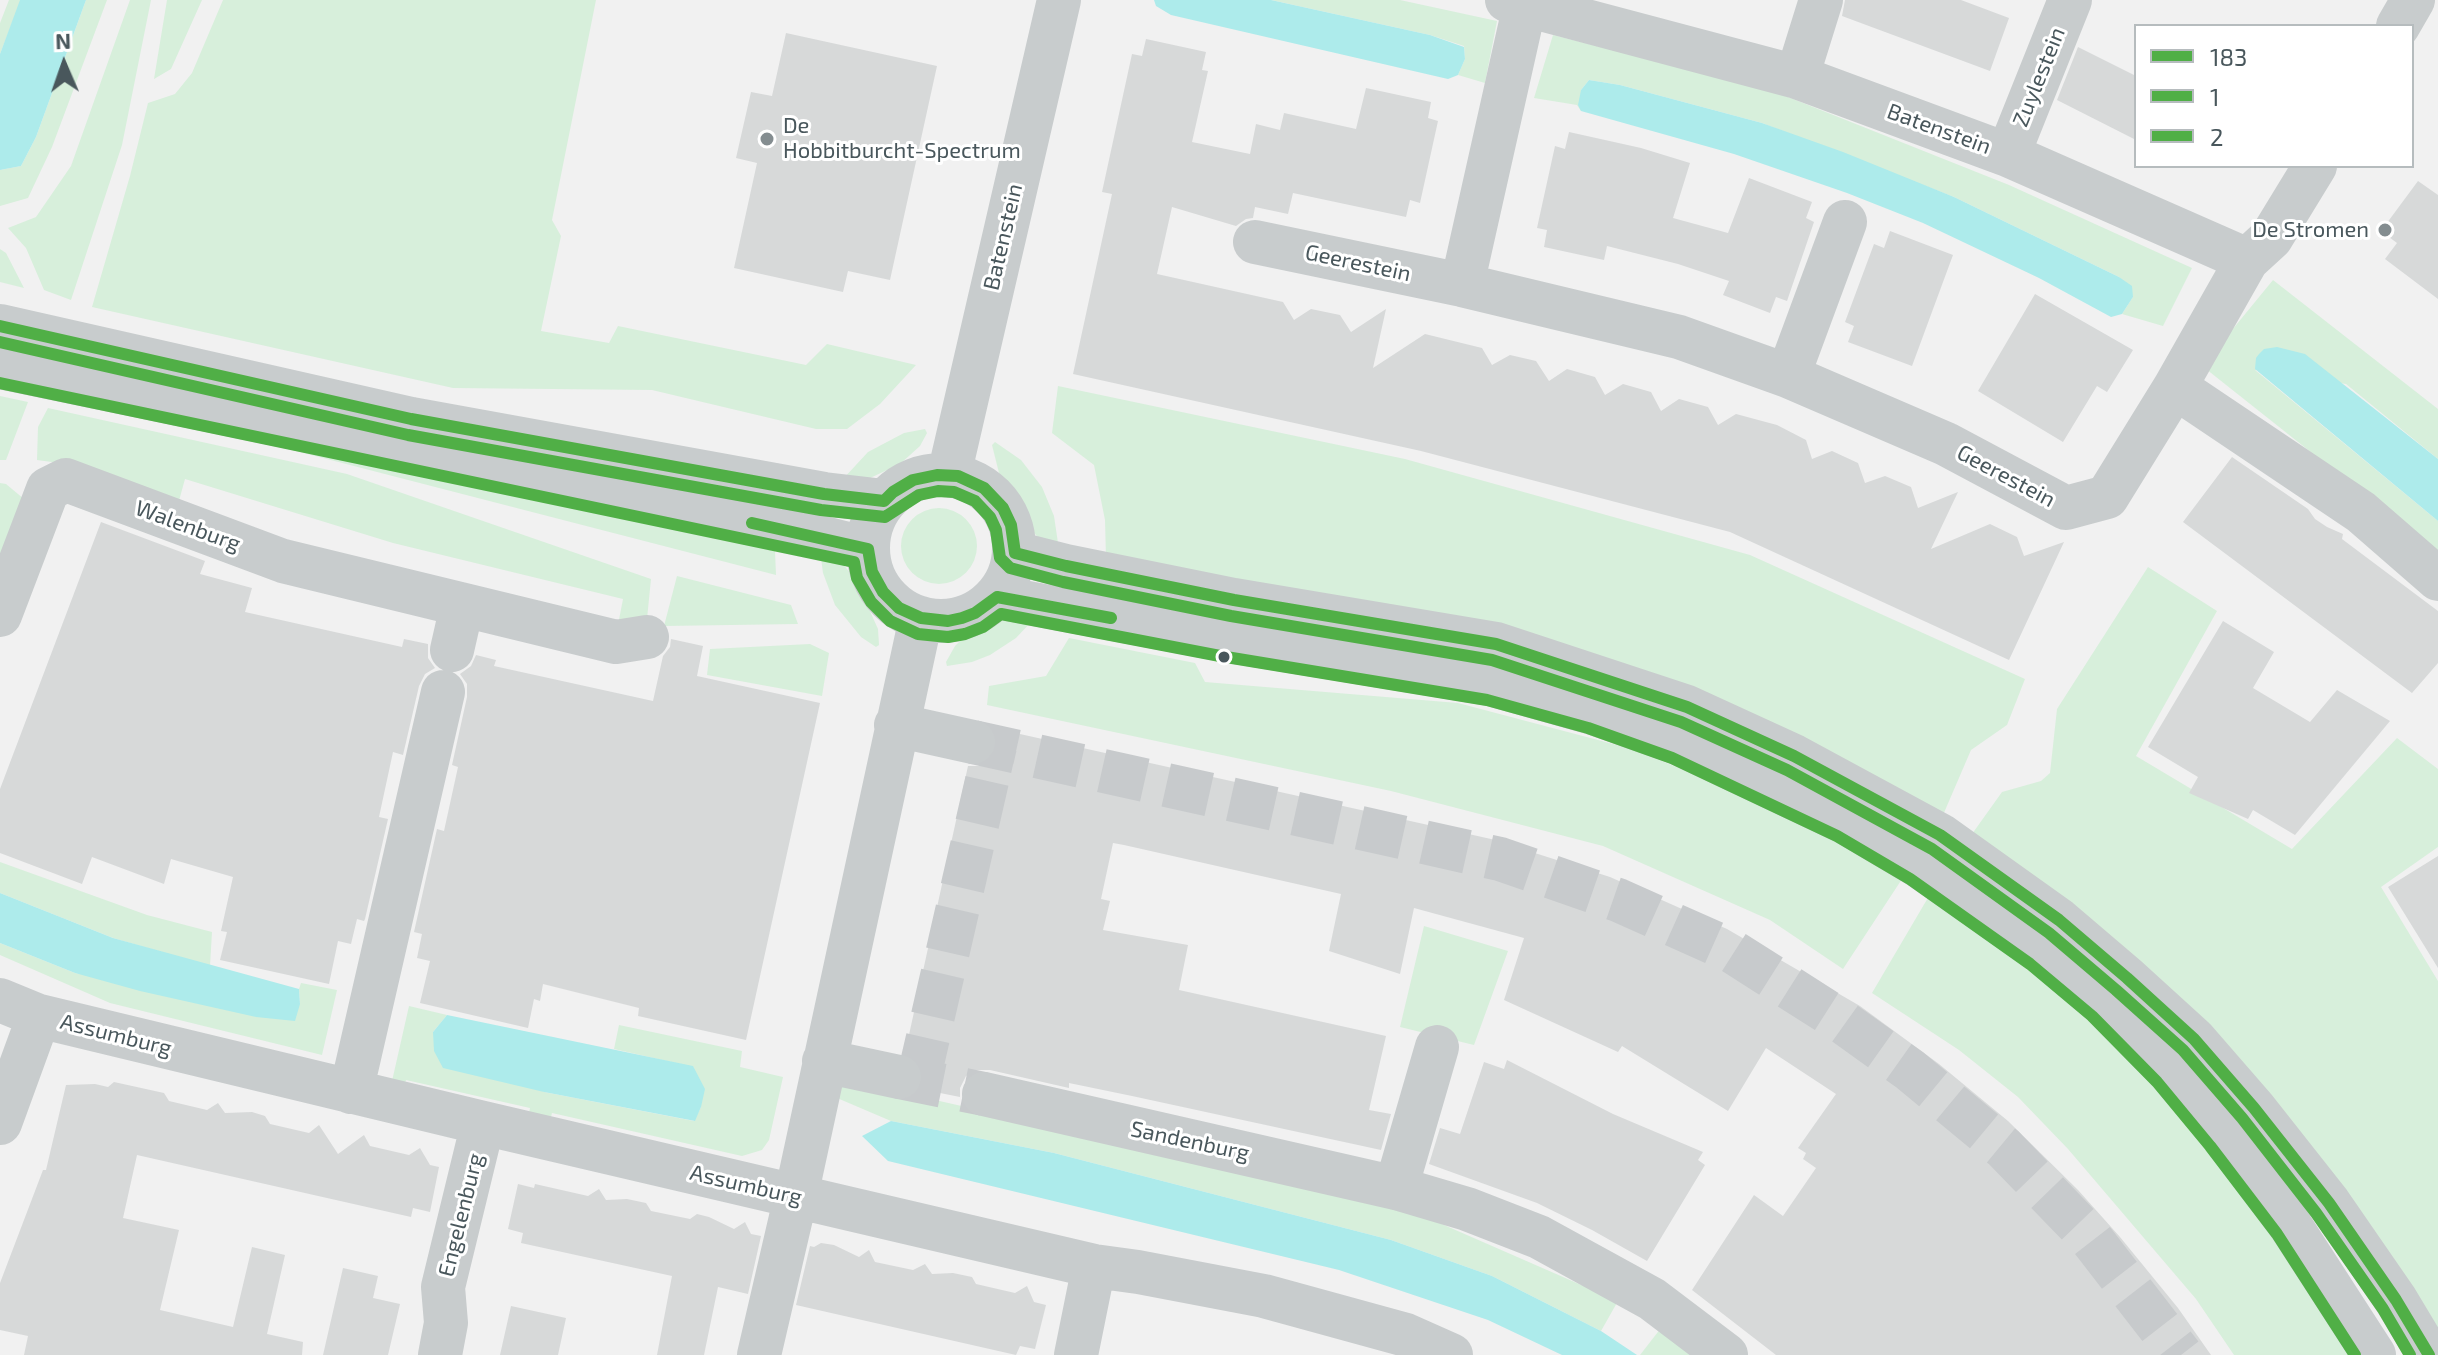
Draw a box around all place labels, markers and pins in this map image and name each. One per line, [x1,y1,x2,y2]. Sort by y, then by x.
place label: De Hobbitburcht-Spectrum [783,113,1021,164]
marker: De Hobbitburcht-Spectrum [758,130,776,148]
place label: De Stromen [2252,217,2369,243]
marker: De Stromen [2376,221,2394,239]
unlabelled marker [1216,649,1232,665]

